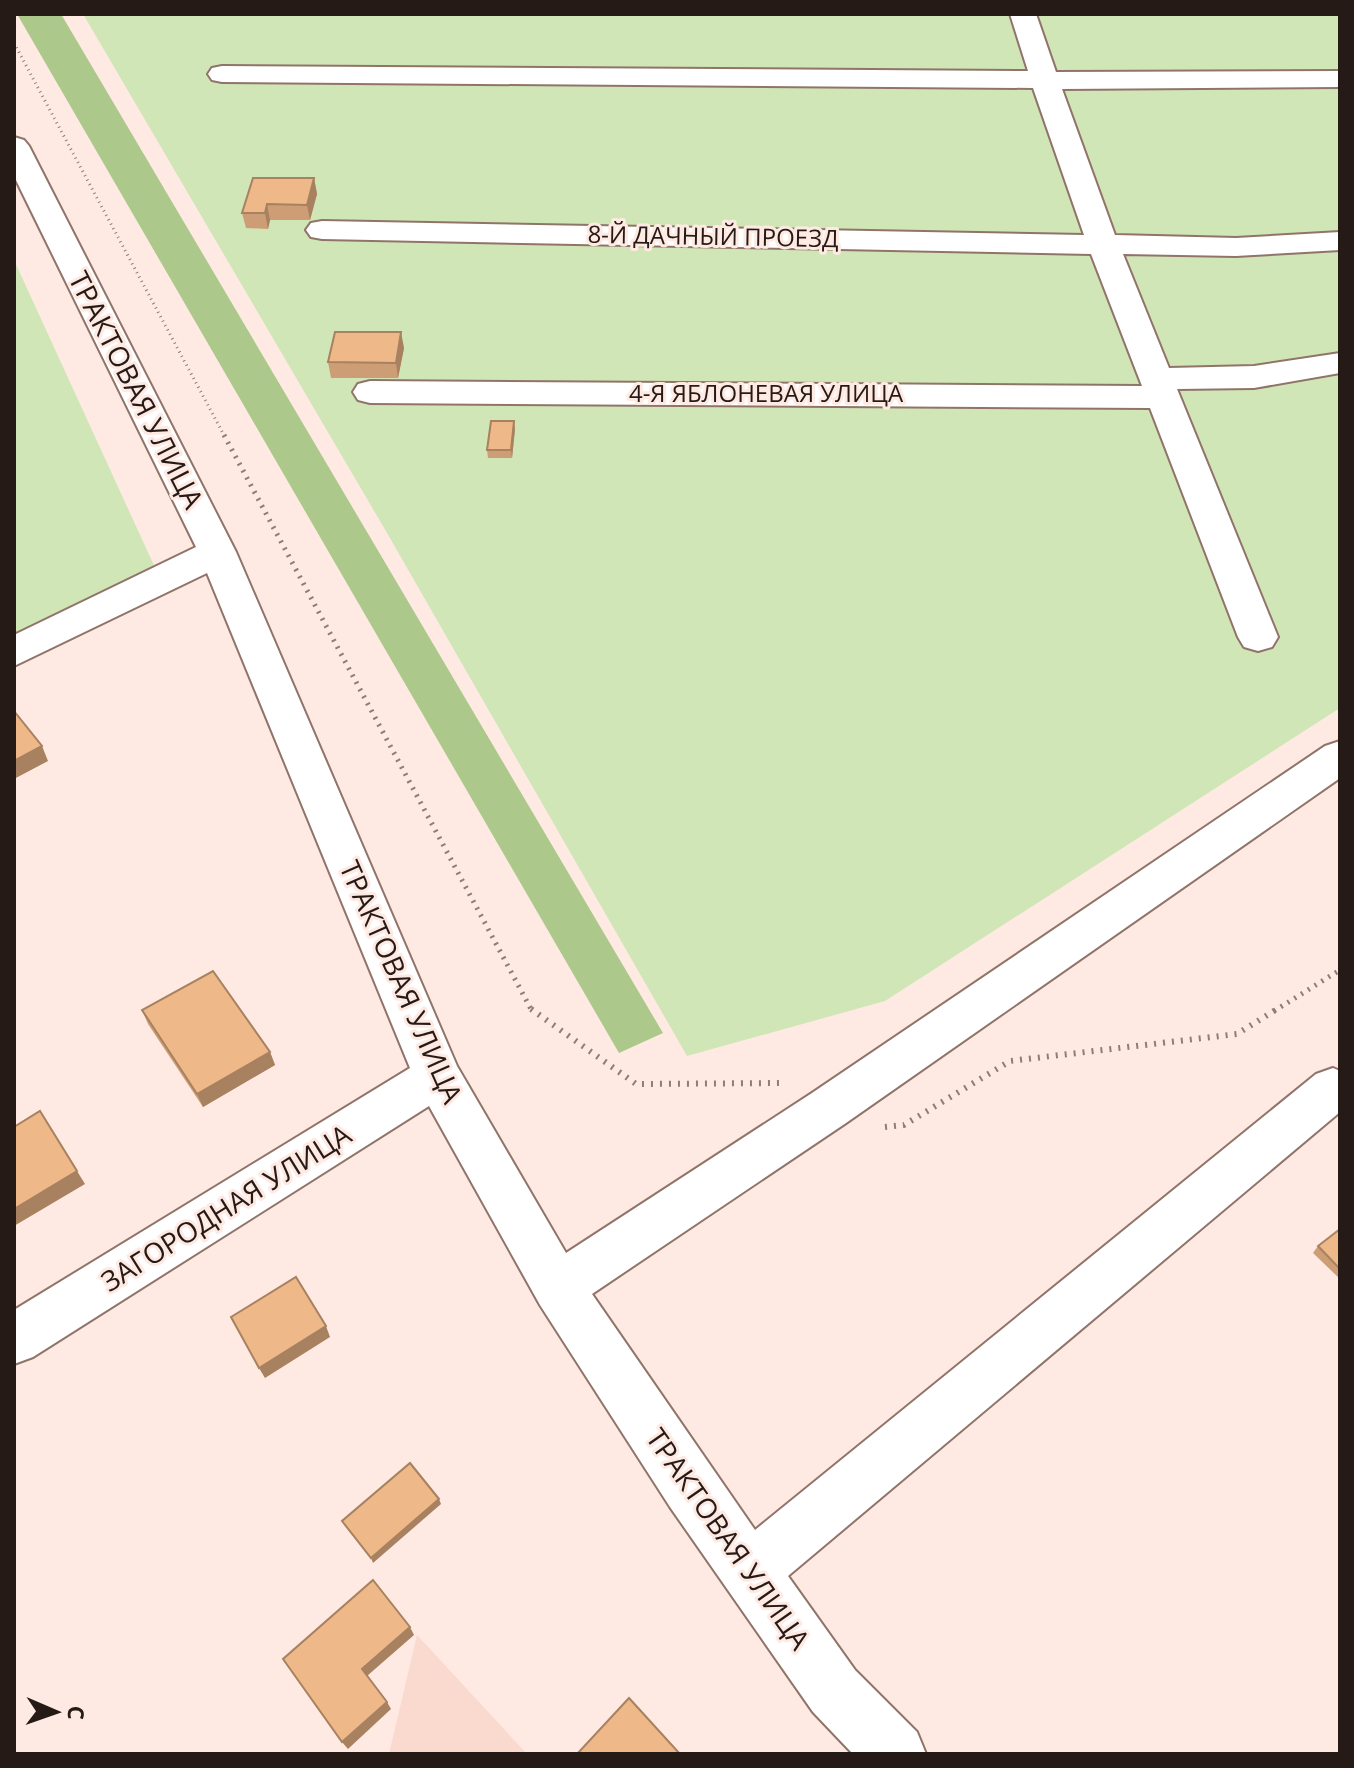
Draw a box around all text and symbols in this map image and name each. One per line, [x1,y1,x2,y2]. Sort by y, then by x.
street label: 8-Й ДАЧНЫЙ ПРОЕЗД [587,217,839,254]
street label: ТРАКТОВАЯ УЛИЦА [61,264,213,515]
street label: 4-Я ЯБЛОНЕВАЯ УЛИЦА [629,376,904,409]
street label: ТРАКТОВАЯ УЛИЦА [331,854,473,1109]
street label: ЗАГОРОДНАЯ УЛИЦА [93,1115,358,1300]
street label: ТРАКТОВАЯ УЛИЦА [638,1420,820,1657]
north arrow [16,1672,96,1752]
text: С [62,1705,92,1720]

